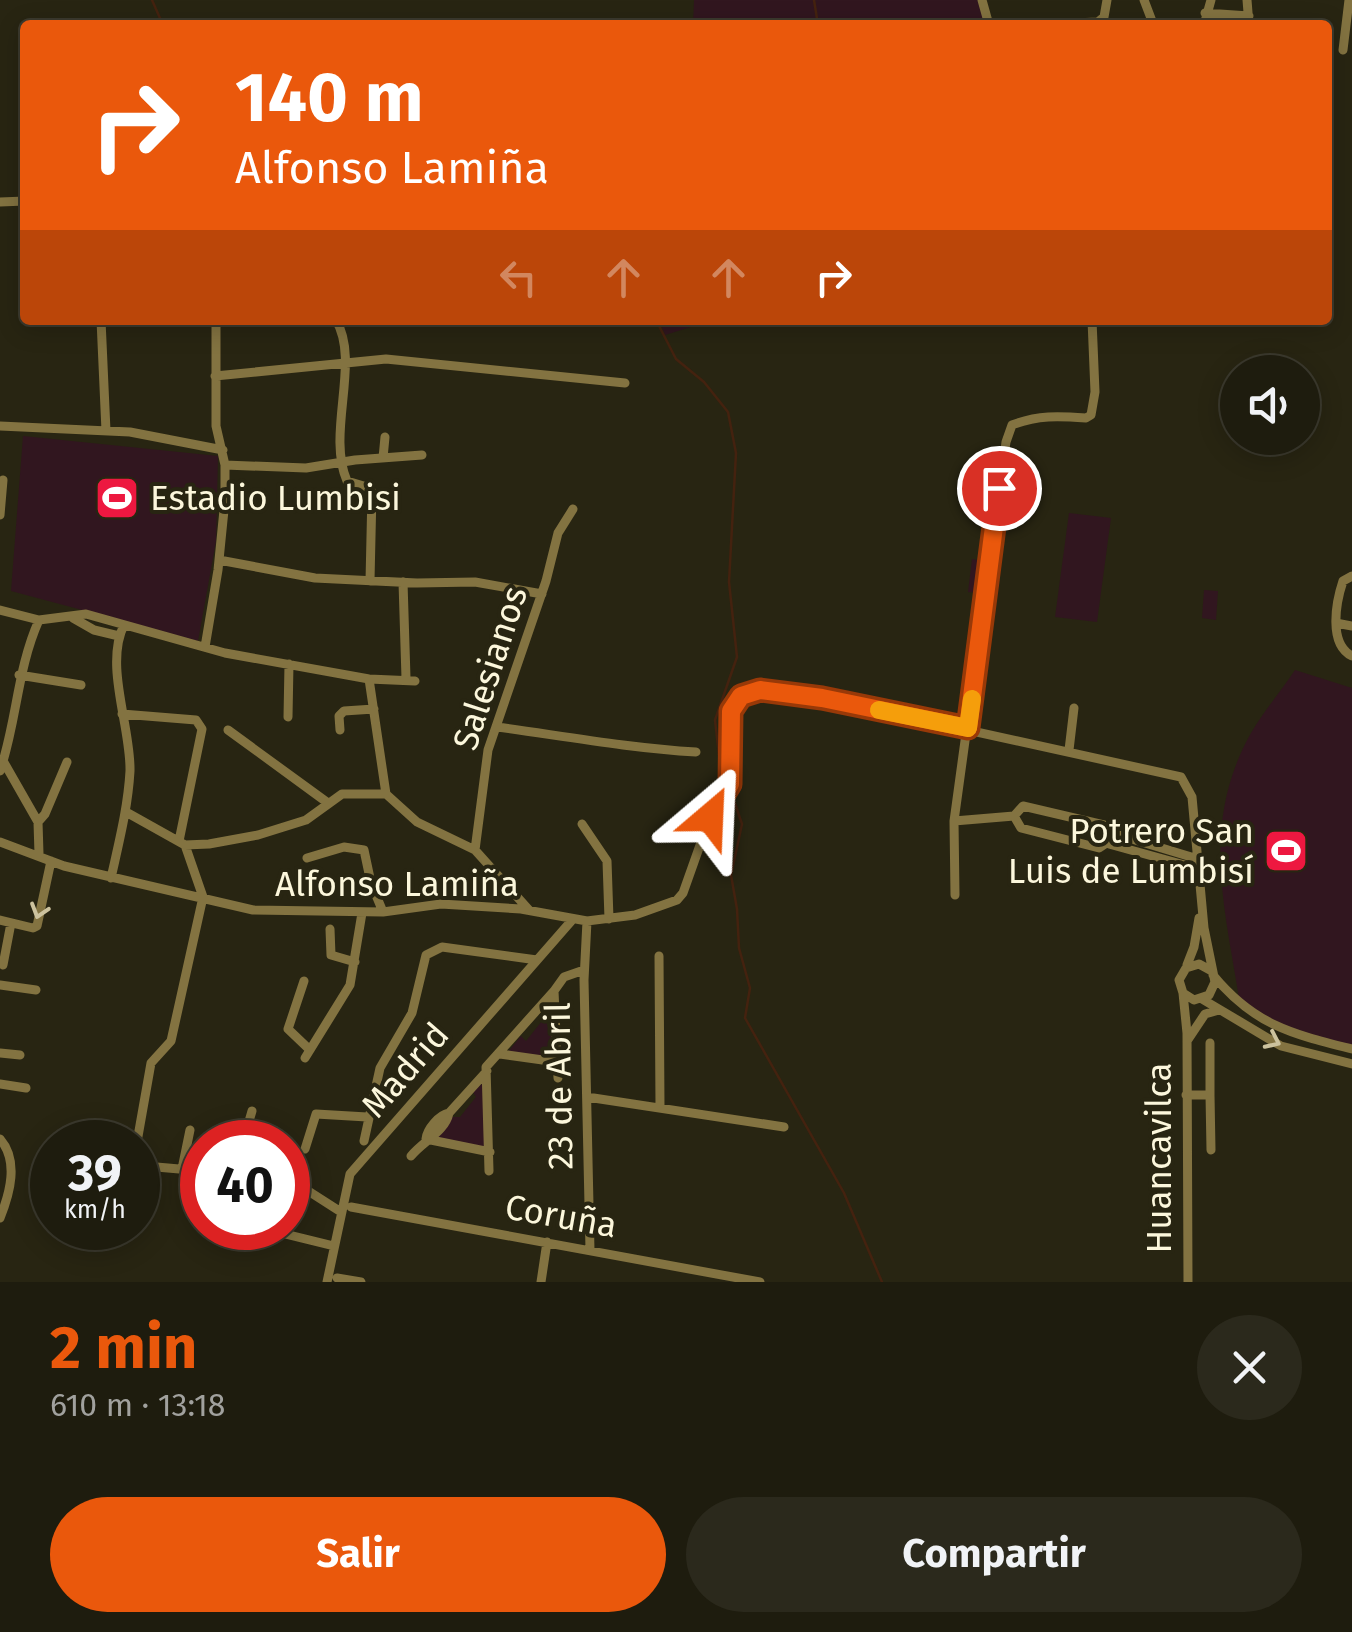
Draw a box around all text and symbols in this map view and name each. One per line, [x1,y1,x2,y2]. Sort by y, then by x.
text: 140 m [235,56,424,140]
icon: right [70,60,200,190]
text: Alfonso Lamiña [235,141,549,195]
icon: left [491,250,546,305]
icon: ahead [596,250,651,305]
icon: ahead [701,250,756,305]
icon: right [806,250,861,305]
map controls [1220,355,1320,455]
button: sound [1220,355,1320,455]
pin [957,446,1042,531]
icon: arrive [972,461,1027,516]
sports icon: Estadio Lumbisi [94,475,140,521]
place label: Estadio Lumbisi [150,477,401,519]
street label: Salesianos [444,581,536,755]
position arrow [658,765,762,869]
place label: Potrero San Luis de Lumbisí [1008,810,1254,892]
sports icon: Potrero San Luis de Lumbisí [1263,828,1309,874]
street label: Alfonso Lamiña [275,863,519,905]
one-way arrow [30,902,51,919]
street label: 23 de Abril [537,1002,581,1170]
street label: Madrid [353,1014,457,1126]
one-way arrow [1263,1029,1281,1049]
street label: Huancavilca [1138,1062,1180,1254]
speed limit sign: 40 [180,1120,310,1250]
text: 39 [68,1143,122,1203]
street label: Coruña [502,1186,620,1246]
text: km/h [64,1195,126,1225]
text: 2 min [50,1312,197,1384]
button: close [1197,1315,1302,1420]
text: 610 m · 13:18 [50,1386,225,1424]
button: Salir [50,1497,666,1612]
button: Compartir [686,1497,1302,1612]

